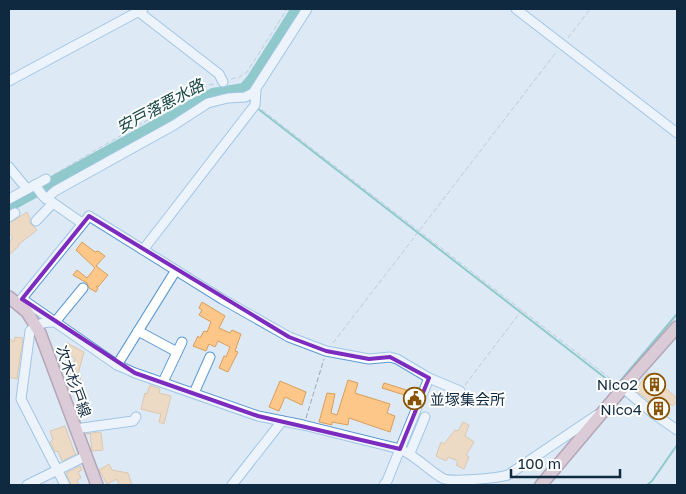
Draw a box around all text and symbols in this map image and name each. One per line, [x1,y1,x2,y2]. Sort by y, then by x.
water label: 安戸落悪水路 [113,74,209,137]
street label: 次木杉戸線 [53,343,95,419]
building icon: Nico2 [642,372,666,396]
place label: Nico2 [597,375,638,393]
public building icon: 並塚集会所 [402,387,426,411]
place label: 並塚集会所 [430,390,505,408]
building icon: Nico4 [646,397,670,421]
place label: Nico4 [600,400,642,418]
scale bar [511,446,620,478]
text: 100 m [518,454,561,472]

